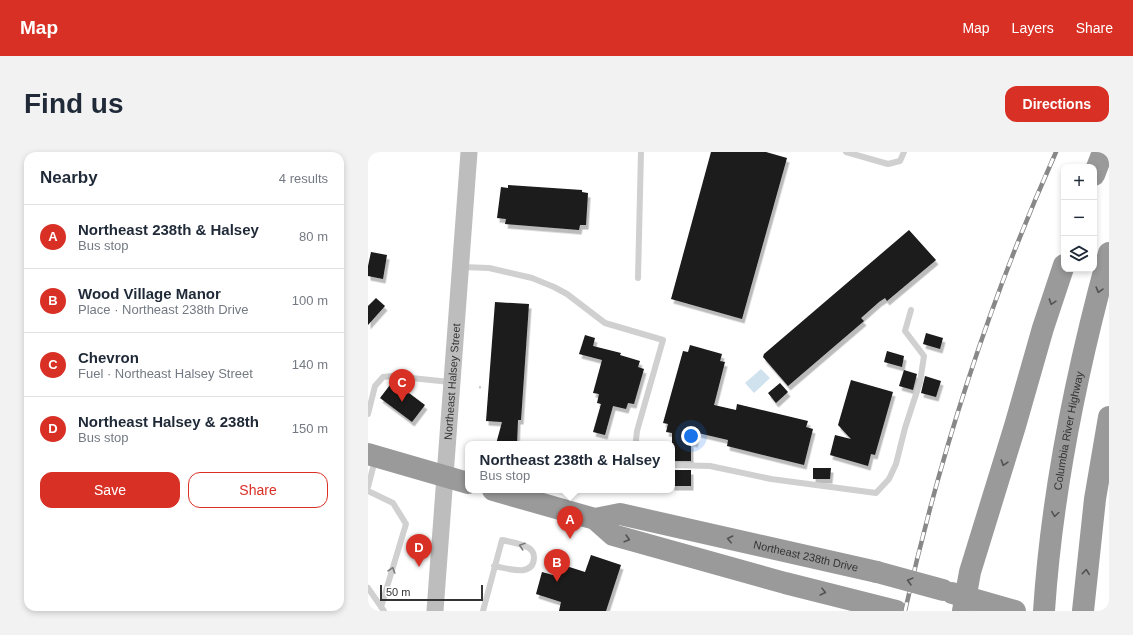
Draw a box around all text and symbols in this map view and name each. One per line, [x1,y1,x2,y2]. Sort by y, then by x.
text: Map [20,17,58,38]
text: Map [962,20,990,36]
text: Layers [1012,20,1054,36]
text: Share [1076,20,1113,36]
button: Directions [1005,86,1109,122]
text: Find us [24,88,124,119]
map controls [1061,164,1097,272]
button: + [1061,164,1097,200]
text: Nearby [40,168,98,187]
text: 4 results [279,171,328,186]
button: − [1061,200,1097,236]
text: Northeast 238th & Halsey [78,221,259,238]
text: A [48,229,58,244]
text: 80 m [299,229,328,244]
button: layers [1061,236,1097,272]
text: Bus stop [78,238,129,253]
text: Wood Village Manor [78,285,221,302]
one-way arrow [1095,287,1103,293]
text: B [48,293,58,308]
text: 100 m [292,293,328,308]
one-way arrow [1048,298,1056,305]
text: Place · Northeast 238th Drive [78,302,249,317]
street label: Northeast Halsey Street [442,323,462,440]
text: Chevron [78,349,139,366]
text: C [48,357,58,372]
text: 140 m [292,357,328,372]
text: Fuel · Northeast Halsey Street [78,366,253,381]
pin: C [389,369,415,402]
street label: Columbia River Highway [1051,370,1085,491]
text: Northeast Halsey & 238th [78,413,259,430]
text: D [48,421,58,436]
text: 150 m [292,421,328,436]
your location [681,426,701,446]
text: Bus stop [78,430,129,445]
popup [465,441,675,493]
text: Northeast 238th & Halsey [480,451,660,468]
one-way arrow [1000,459,1009,466]
text: Bus stop [480,468,530,483]
button: Save [40,472,180,508]
button: Share [188,472,328,508]
pin: A [557,506,583,539]
one-way arrow [1051,511,1060,517]
pin: D [406,534,432,567]
one-way arrow [623,534,630,543]
one-way arrow [727,535,733,543]
street label: Northeast 238th Drive [752,538,859,574]
one-way arrow [519,542,526,550]
pin: B [544,549,570,582]
one-way arrow [387,566,396,573]
one-way arrow [1082,569,1091,575]
one-way arrow [907,577,914,586]
scale bar [380,583,483,602]
text: 50 m [386,586,410,598]
one-way arrow [820,588,826,596]

